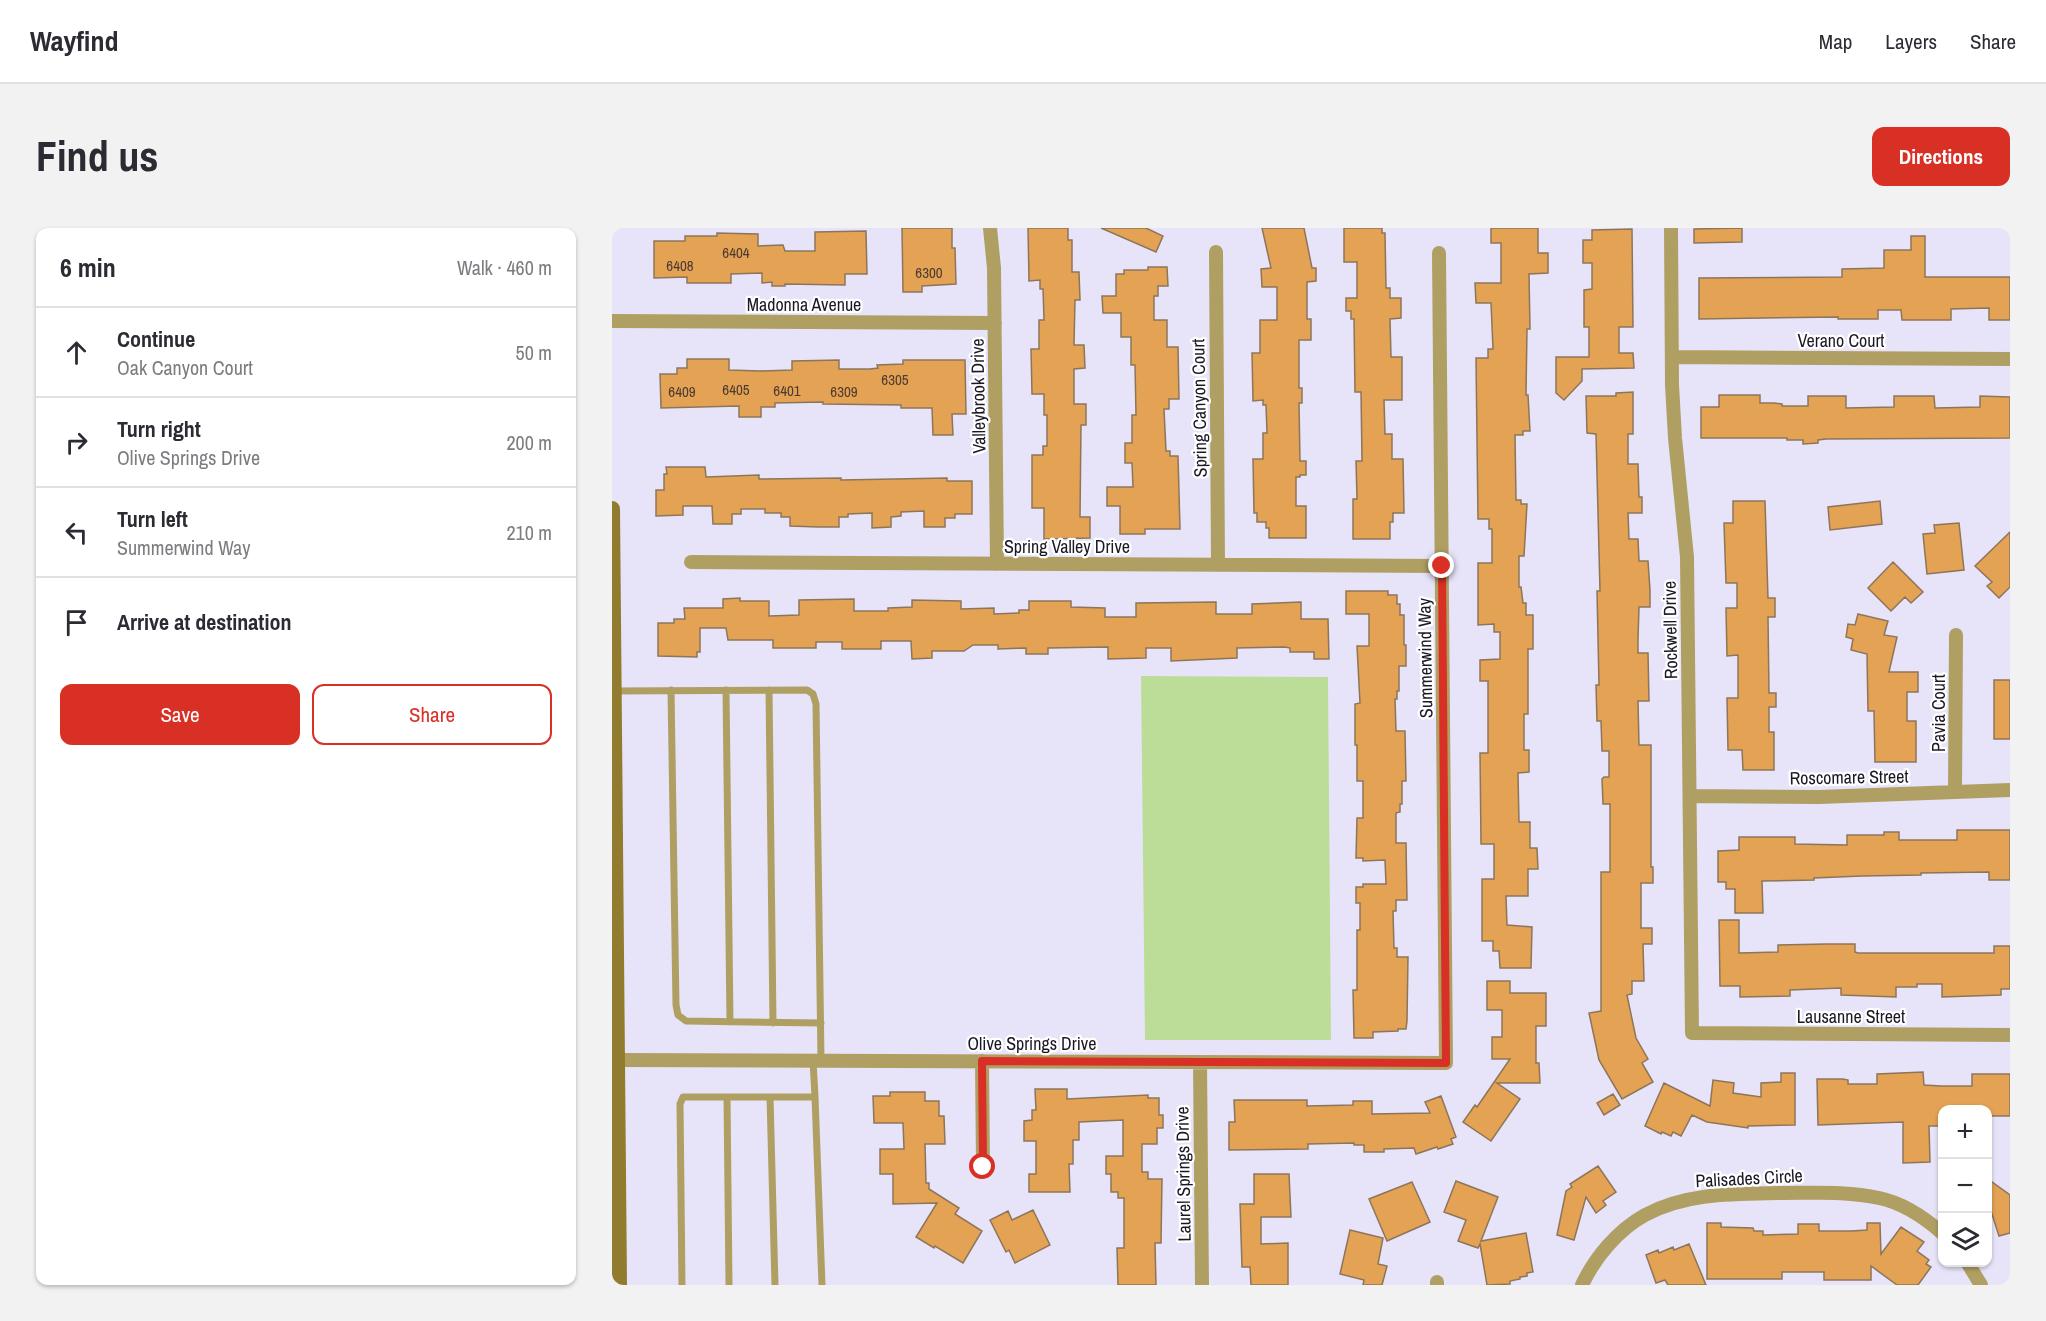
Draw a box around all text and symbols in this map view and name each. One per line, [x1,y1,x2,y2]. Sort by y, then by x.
text: Wayfind [30,22,118,60]
text: Map [1819,27,1852,56]
text: Layers [1885,27,1937,56]
text: Share [1970,27,2016,56]
button: Directions [1872,127,2010,186]
text: Find us [36,128,158,184]
house number: 6404 [722,242,750,263]
text: 6 min [60,250,116,285]
text: Walk · 460 m [457,254,552,281]
house number: 6408 [666,255,694,276]
house number: 6300 [915,262,943,283]
street label: Madonna Avenue [747,292,861,317]
text: Continue [117,324,195,354]
street label: Verano Court [1798,328,1884,353]
icon: ahead [60,336,93,369]
street label: Valleybrook Drive [964,338,992,454]
street label: Spring Canyon Court [1185,338,1213,478]
text: 50 m [516,339,552,366]
text: Oak Canyon Court [117,354,253,381]
house number: 6305 [881,369,909,390]
house number: 6405 [722,379,750,400]
house number: 6401 [773,380,801,401]
house number: 6409 [668,381,696,402]
house number: 6309 [830,381,858,402]
text: Turn right [117,414,201,444]
icon: right [60,426,93,459]
text: 200 m [506,429,552,456]
text: Olive Springs Drive [117,444,260,471]
text: Turn left [117,504,188,534]
icon: left [60,516,93,549]
text: 210 m [506,519,552,546]
text: Summerwind Way [117,534,250,561]
street label: Spring Valley Drive [1004,534,1130,559]
route end [1428,552,1454,578]
street label: Rockwell Drive [1657,581,1683,679]
street label: Summerwind Way [1411,597,1439,718]
icon: arrive [60,606,93,639]
text: Arrive at destination [117,607,291,637]
street label: Pavia Court [1926,674,1951,752]
button: Save [60,684,300,745]
button: Share [312,684,552,745]
street label: Roscomare Street [1789,763,1909,791]
street label: Lausanne Street [1797,1004,1905,1029]
street label: Olive Springs Drive [968,1031,1096,1056]
map controls [1938,1105,1992,1267]
button: + [1938,1105,1992,1159]
street label: Laurel Springs Drive [1169,1106,1197,1242]
route start [969,1153,995,1179]
button: − [1938,1159,1992,1213]
street label: Palisades Circle [1695,1163,1803,1193]
button: layers [1938,1213,1992,1267]

